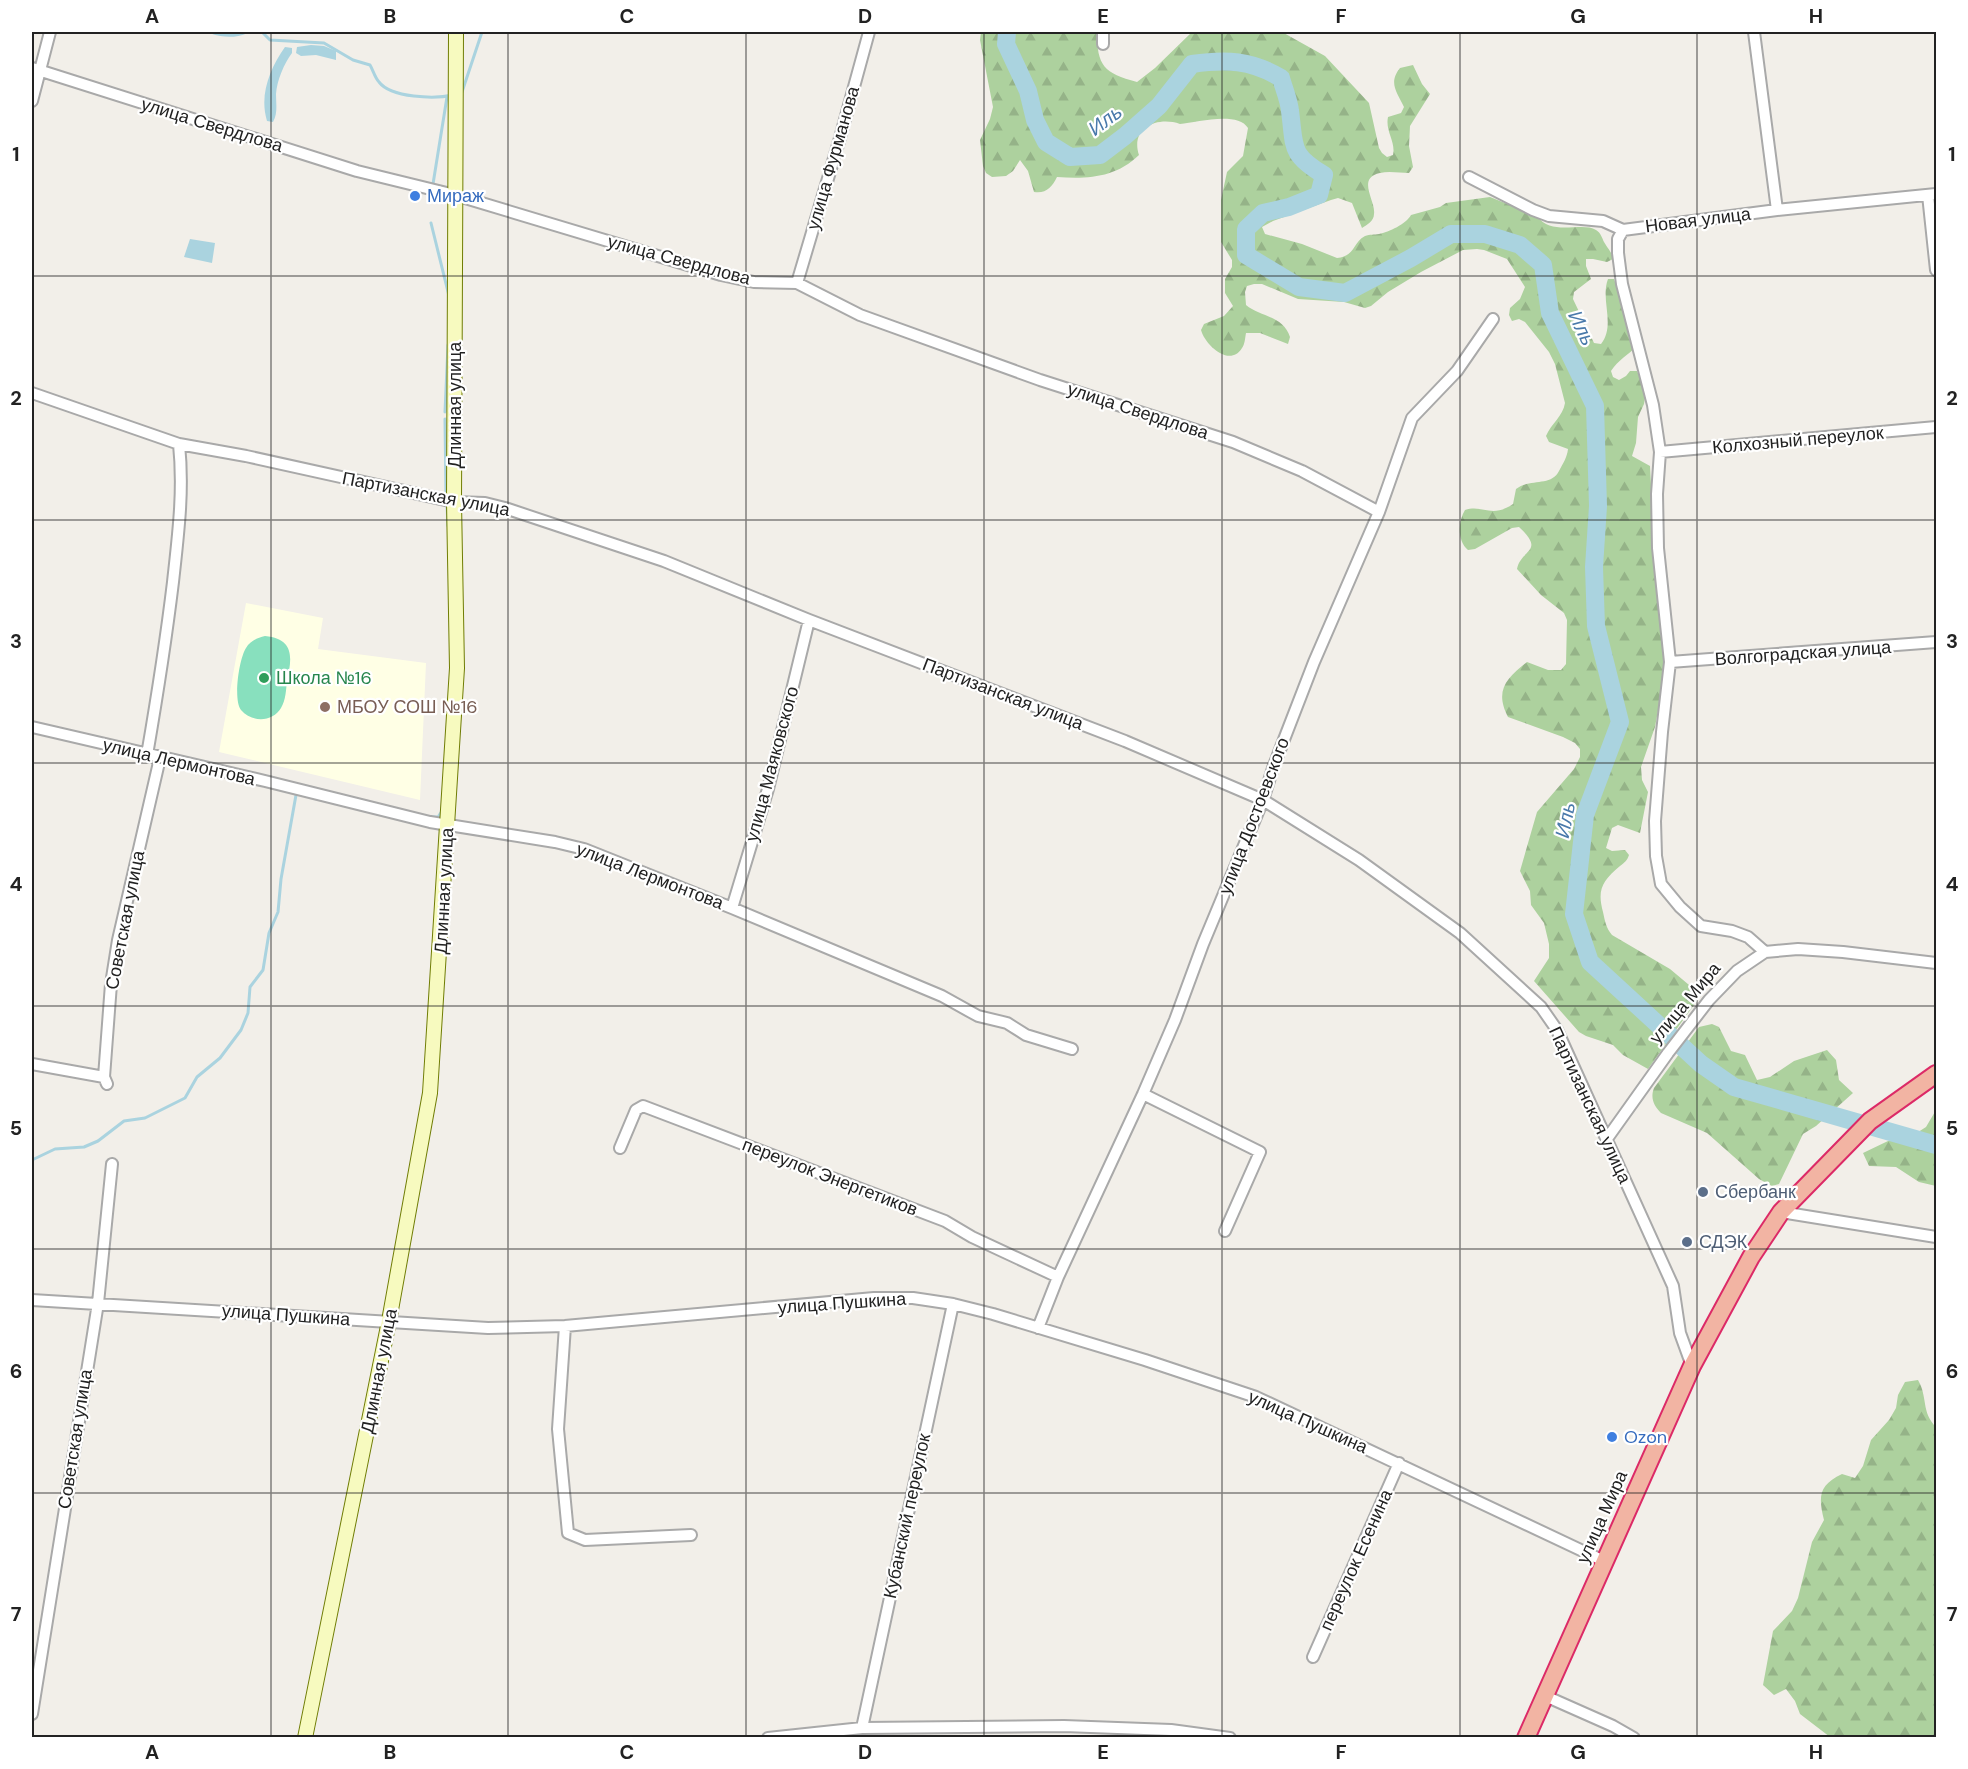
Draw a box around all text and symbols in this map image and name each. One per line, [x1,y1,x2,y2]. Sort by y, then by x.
text: A [145,3,159,29]
text: B [384,3,396,29]
text: C [620,3,634,29]
text: D [858,3,872,29]
text: E [1097,3,1109,29]
text: F [1335,3,1347,29]
text: G [1570,3,1586,29]
text: H [1809,3,1823,29]
street label: улица Фурманова [801,82,865,233]
street label: улица Свердлова [138,92,287,158]
water label: Иль [1083,99,1127,141]
text: 1 [12,141,20,167]
text: 1 [1948,141,1956,167]
place label: Мираж [427,184,484,208]
marker: Мираж [408,189,422,203]
street label: Новая улица [1644,201,1753,238]
street label: улица Свердлова [605,229,754,291]
water label: Иль [1562,306,1602,350]
street label: Длинная улица [443,341,467,468]
street label: улица Свердлова [1064,377,1212,445]
text: 2 [10,385,22,411]
text: 2 [1946,385,1958,411]
street label: Колхозный переулок [1711,421,1885,459]
street label: Партизанская улица [340,466,513,522]
text: 3 [10,628,22,654]
text: 3 [1946,628,1958,654]
street label: Волгоградская улица [1714,635,1893,671]
street label: Партизанская улица [919,652,1088,736]
place label: Школа №16 [276,666,372,690]
marker: Школа №16 [257,671,271,685]
street label: улица Маяковского [740,684,804,844]
place label: МБОУ СОШ №16 [337,695,478,719]
marker: МБОУ СОШ №16 [318,700,332,714]
street label: улица Лермонтова [100,733,259,791]
street label: улица Достоевского [1213,734,1295,898]
water label: Иль [1549,800,1581,840]
street label: Длинная улица [429,826,459,955]
street label: улица Лермонтова [573,837,728,915]
street label: Советская улица [100,847,150,992]
text: 4 [10,871,23,897]
text: 4 [1946,871,1959,897]
street label: улица Мира [1644,956,1727,1049]
street label: Партизанская улица [1543,1023,1637,1188]
text: 5 [10,1115,22,1141]
text: 5 [1946,1115,1958,1141]
street label: переулок Энергетиков [739,1132,921,1222]
place label: Сбербанк [1715,1180,1796,1204]
marker: Сбербанк [1696,1185,1710,1199]
place label: СДЭК [1699,1230,1748,1254]
marker: СДЭК [1680,1235,1694,1249]
street label: улица Пушкина [777,1286,908,1319]
street label: улица Пушкина [221,1299,352,1332]
street label: Длинная улица [355,1306,403,1435]
text: 6 [10,1358,22,1384]
text: 6 [1946,1358,1958,1384]
street label: Советская улица [52,1366,98,1511]
street label: улица Пушкина [1244,1385,1372,1460]
place label: Ozon [1624,1425,1667,1449]
marker: Ozon [1605,1430,1619,1444]
street label: Кубанский переулок [878,1431,936,1601]
street label: улица Мира [1571,1466,1634,1567]
street label: переулок Есенина [1314,1485,1398,1634]
text: 7 [11,1601,22,1627]
text: 7 [1947,1601,1958,1627]
text: A [145,1739,159,1765]
text: B [384,1739,396,1765]
text: C [620,1739,634,1765]
text: D [858,1739,872,1765]
text: E [1097,1739,1109,1765]
text: F [1335,1739,1347,1765]
text: G [1570,1739,1586,1765]
text: H [1809,1739,1823,1765]

